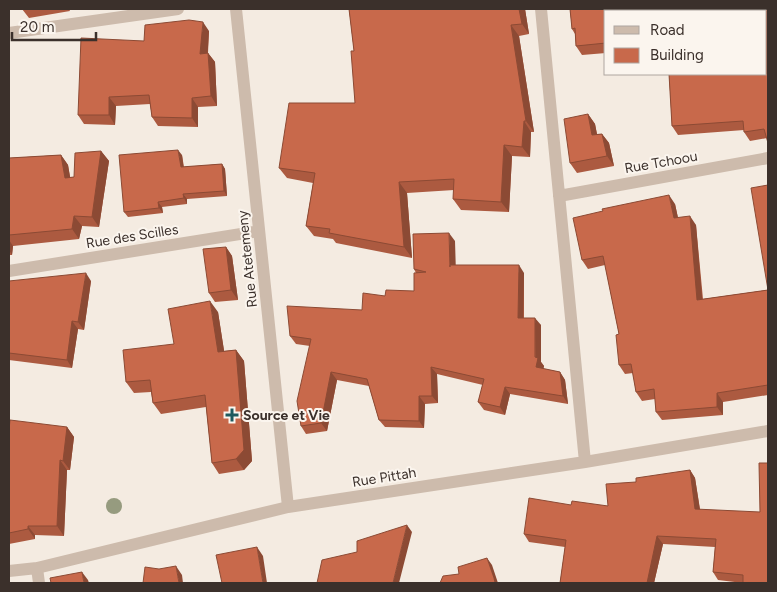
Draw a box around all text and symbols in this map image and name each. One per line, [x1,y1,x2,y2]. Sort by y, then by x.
scale bar [12,10,96,42]
legend [604,10,767,75]
text: 20 m [20,18,54,36]
text: Road [650,21,685,39]
text: Building [650,46,704,64]
street label: Rue Tchoou [623,148,699,177]
street label: Rue Atetemeny [234,209,261,308]
street label: Rue des Scilles [85,221,179,252]
place label: Source et Vie [243,407,330,424]
marker: Source et Vie [225,408,239,422]
street label: Rue Pittah [351,464,417,491]

